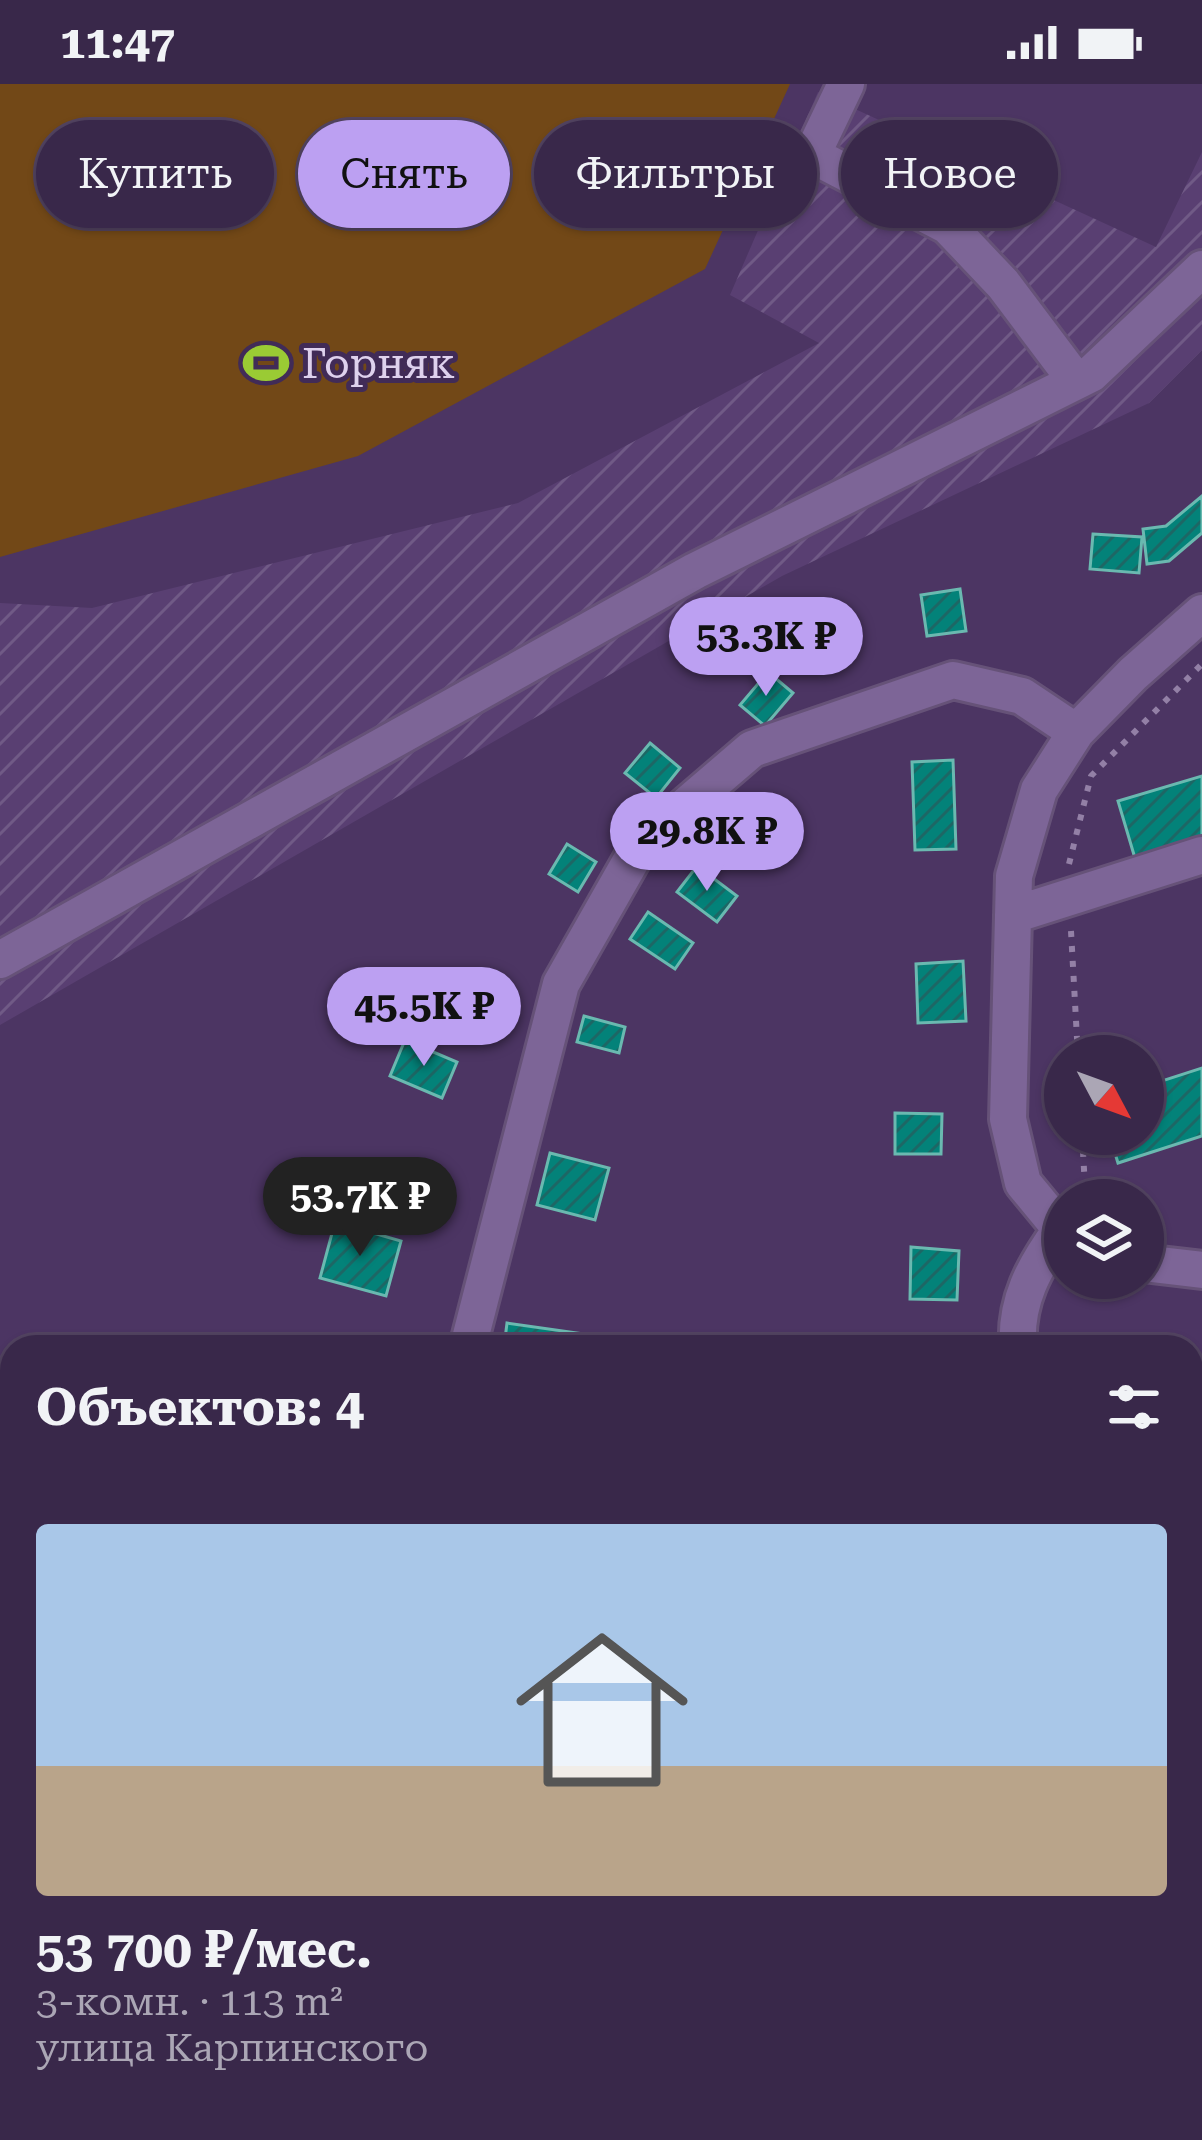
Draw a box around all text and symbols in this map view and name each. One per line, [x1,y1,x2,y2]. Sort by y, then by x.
text: 11:47 [60,16,175,69]
chip: Купить [36,120,274,228]
chip: Снять [298,120,510,228]
chip: Фильтры [534,120,817,228]
chip: Новое [841,120,1058,228]
sports icon: Горняк [241,338,291,388]
place label: Горняк [302,339,455,388]
pin: 53.3K ₽ [655,597,877,699]
text: 53.3K ₽ [696,613,836,659]
pin: 29.8K ₽ [596,792,818,894]
text: 29.8K ₽ [637,808,777,854]
pin: 45.5K ₽ [313,967,535,1069]
text: 45.5K ₽ [354,983,494,1029]
north arrow [1044,1035,1164,1155]
map controls [1044,1035,1164,1299]
pin: 53.7K ₽ [249,1157,471,1259]
text: 53.7K ₽ [290,1173,430,1219]
button: layers [1044,1179,1164,1299]
icon: filters [1101,1374,1167,1440]
text: Объектов: 4 [36,1378,364,1437]
icon: home [494,1602,710,1818]
text: 53 700 ₽/мес. [36,1920,372,1979]
text: 3-комн. · 113 m² [36,1979,343,2025]
text: улица Карпинского [36,2025,428,2071]

